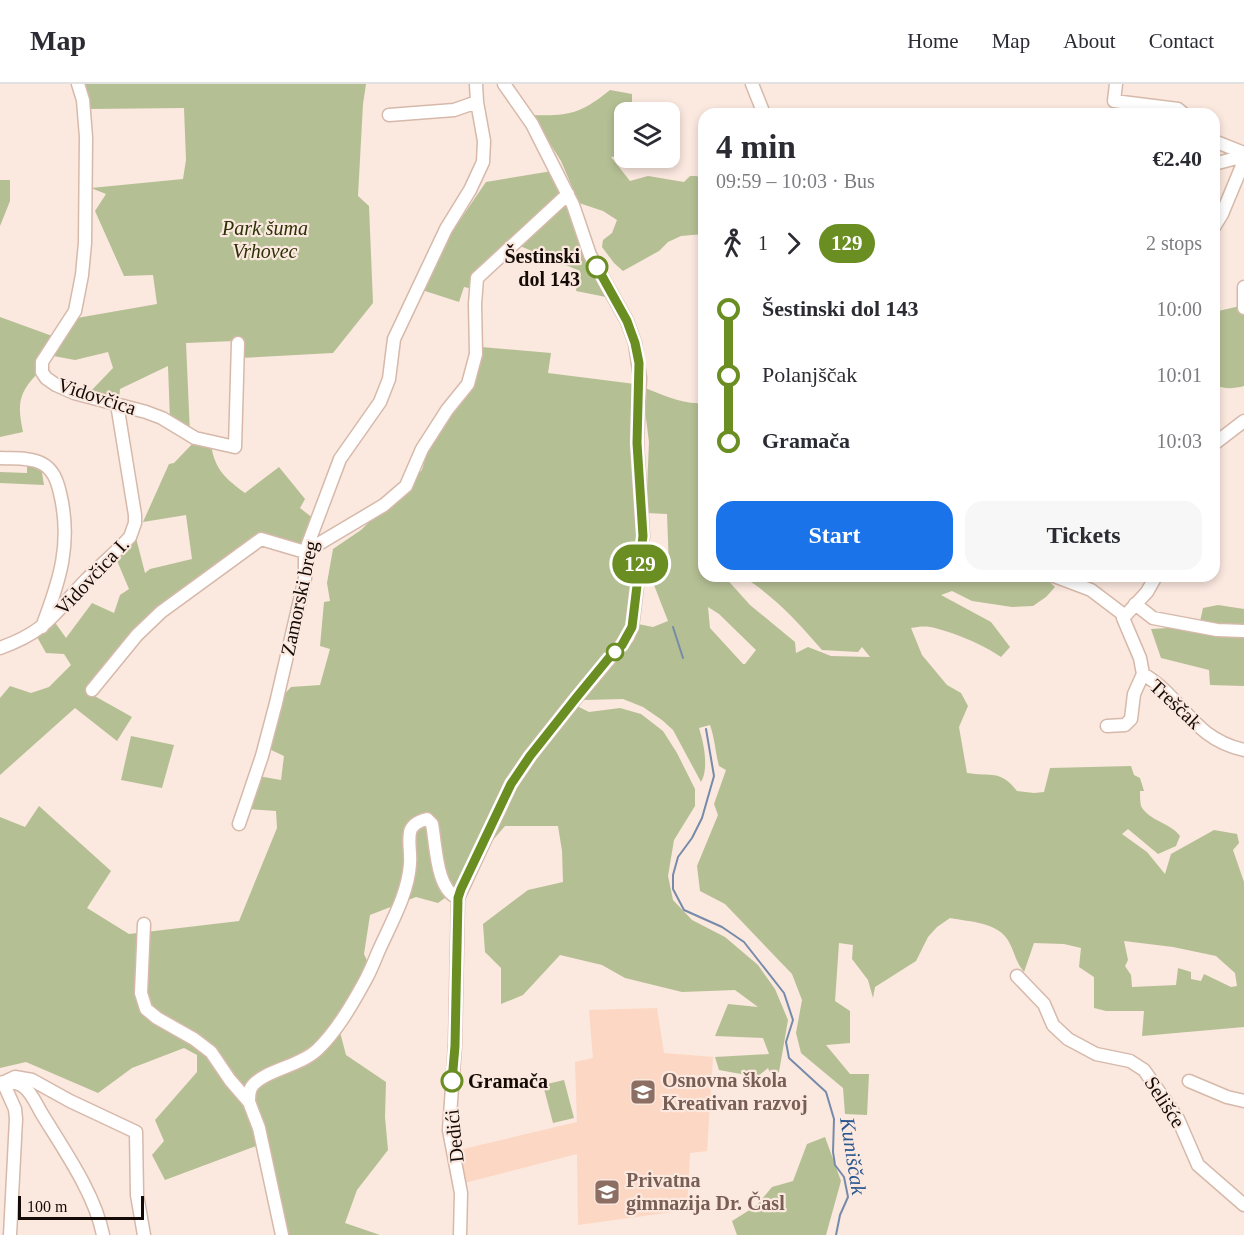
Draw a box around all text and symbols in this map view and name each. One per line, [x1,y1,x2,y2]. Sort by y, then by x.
text: Map [30,25,86,56]
text: Home [907,29,959,53]
text: Map [992,29,1030,53]
text: About [1063,29,1116,53]
text: Contact [1149,29,1214,53]
map controls [614,102,680,168]
button: layers [614,102,680,168]
text: 4 min [716,129,796,165]
text: €2.40 [1153,146,1202,171]
text: 09:59 – 10:03 · Bus [716,170,875,192]
park label: Park šuma Vrhovec [221,217,308,262]
icon: walk [716,227,749,260]
icon: forward [777,227,810,260]
text: 129 [831,231,863,255]
text: 1 [758,232,768,254]
text: 2 stops [1146,232,1202,254]
place label: Šestinski dol 143 [504,244,580,290]
marker: Šestinski dol 143 [586,256,608,278]
text: Šestinski dol 143 [762,296,919,321]
text: 10:00 [1156,298,1202,320]
text: Polanjščak [762,362,857,387]
text: 10:01 [1156,364,1202,386]
street label: Vidovčica [55,373,139,419]
text: Gramača [762,428,850,453]
text: 10:03 [1156,430,1202,452]
button: Start [716,501,953,570]
button: Tickets [965,501,1202,570]
street label: Vidovčica I. [51,533,133,619]
street label: Zamorski breg [276,538,323,658]
line badge: 129 [606,544,674,584]
text: 129 [624,552,656,576]
unlabelled marker [606,643,624,661]
street label: Treščak [1146,675,1206,733]
place label: Osnovna škola Kreativan razvoj [662,1069,808,1115]
marker: Gramača [441,1070,463,1092]
place label: Gramača [468,1070,548,1092]
street label: Selišće [1140,1072,1190,1132]
school or university icon: Osnovna škola Kreativan razvoj [628,1077,658,1107]
street label: Dedići [440,1108,468,1164]
water label: Kuniščak [835,1115,871,1197]
place label: Privatna gimnazija Dr. Časl [626,1169,785,1215]
school or university icon: Privatna gimnazija Dr. Časl [592,1177,622,1207]
scale bar [18,1193,144,1220]
text: 100 m [27,1198,67,1215]

